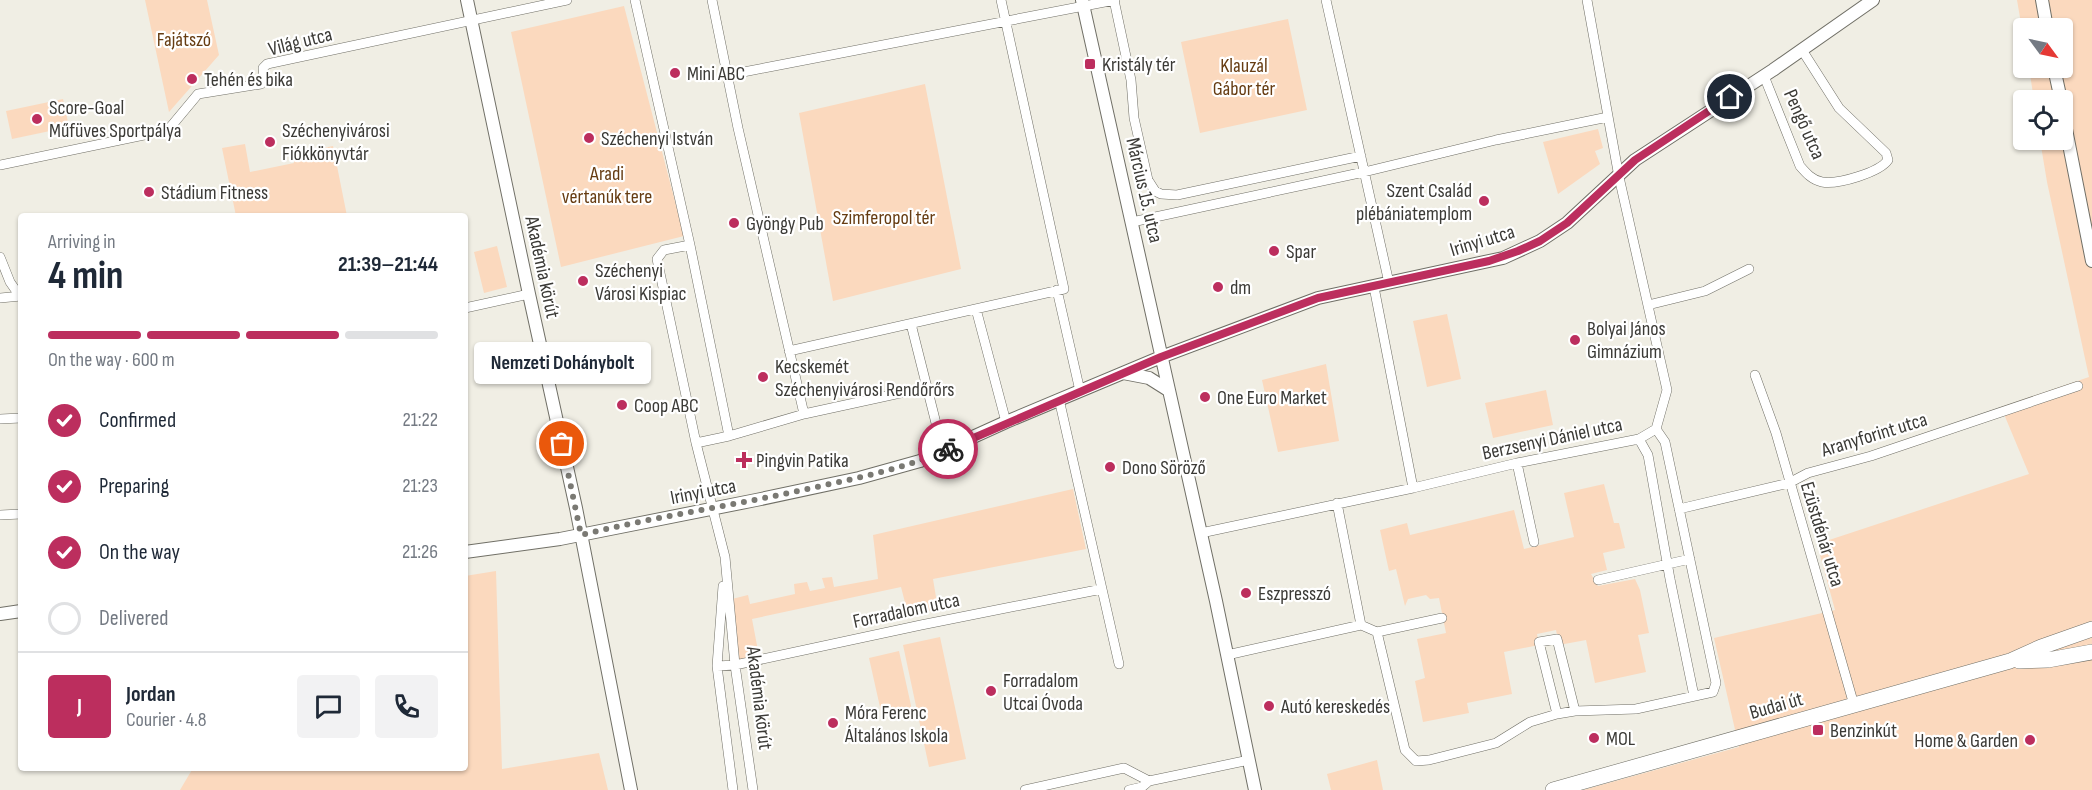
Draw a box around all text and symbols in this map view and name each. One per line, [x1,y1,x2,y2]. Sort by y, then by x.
north arrow [2013,18,2073,78]
map controls [2013,18,2073,150]
street label: Világ utca [266,22,335,61]
park label: Fajátszó [157,28,211,52]
place label: Kristály tér [1102,53,1176,77]
park label: Klauzál Gábor tér [1213,54,1276,101]
marker: Kristály tér [1083,57,1097,71]
place label: Mini ABC [687,62,745,86]
marker: Mini ABC [668,66,682,80]
place label: Tehén és bika [204,68,293,92]
pin [1704,71,1755,122]
marker: Tehén és bika [185,72,199,86]
icon: home [1713,80,1746,113]
street label: Pengő utca [1778,86,1830,163]
button: locate [2013,90,2073,150]
place label: Score-Goal Műfüves Sportpálya [49,96,181,143]
marker: Score-Goal Műfüves Sportpálya [30,112,44,126]
place label: Széchenyivárosi Fiókkönyvtár [282,119,390,166]
place label: Széchenyi István [601,127,713,151]
marker: Széchenyi István [582,131,596,145]
marker: Széchenyivárosi Fiókkönyvtár [263,135,277,149]
street label: Március 15. utca [1120,135,1168,245]
park label: Aradi vértanúk tere [562,162,652,209]
place label: Szent Család plébániatemplom [1356,179,1472,226]
place label: Stádium Fitness [161,181,268,205]
marker: Stádium Fitness [142,185,156,199]
marker: Szent Család plébániatemplom [1477,194,1491,208]
park label: Szimferopol tér [833,206,935,230]
place label: Gyöngy Pub [746,212,824,236]
street label: Akadémia körút [519,213,565,320]
marker: Gyöngy Pub [727,216,741,230]
street label: Irinyi utca [1447,220,1518,262]
text: Arriving in [48,230,116,254]
place label: Spar [1286,240,1317,264]
marker: Spar [1267,244,1281,258]
text: 21:39–21:44 [338,251,438,278]
text: 4 min [48,253,123,300]
place label: Széchenyi Városi Kispiac [595,259,687,306]
marker: Széchenyi Városi Kispiac [576,274,590,288]
place label: dm [1230,276,1251,300]
marker: dm [1211,280,1225,294]
place label: Bolyai János Gimnázium [1587,317,1666,364]
marker: Bolyai János Gimnázium [1568,333,1582,347]
callout: Nemzeti Dohánybolt [474,342,650,384]
text: On the way · 600 m [48,348,175,372]
text: Nemzeti Dohánybolt [491,351,634,375]
place label: Kecskemét Széchenyivárosi Rendőrőrs [775,355,955,402]
marker: Kecskemét Széchenyivárosi Rendőrőrs [756,370,770,384]
place label: One Euro Market [1217,386,1327,410]
marker: One Euro Market [1198,390,1212,404]
place label: Coop ABC [634,394,699,418]
marker: Coop ABC [615,398,629,412]
icon: check [48,404,81,437]
text: Confirmed [99,407,176,434]
text: 21:22 [402,408,438,432]
street label: Aranyforint utca [1818,408,1930,463]
street label: Berzsenyi Dániel utca [1480,412,1624,466]
pin [536,418,587,469]
courier [918,419,978,479]
icon: bag [545,427,578,460]
icon: bike [932,433,965,466]
place label: Pingvin Patika [756,449,849,473]
marker: Pingvin Patika [737,453,751,467]
place label: Dono Söröző [1122,456,1206,480]
marker: Dono Söröző [1103,460,1117,474]
icon: check [48,470,81,503]
text: Preparing [99,473,169,500]
text: 21:23 [402,474,438,498]
street label: Irinyi utca [668,474,738,510]
street label: Ezüstdénár utca [1795,479,1849,590]
icon: check [48,536,81,569]
text: On the way [99,539,180,566]
text: 21:26 [402,540,438,564]
place label: Eszpresszó [1258,582,1331,606]
marker: Eszpresszó [1239,586,1253,600]
street label: Forradalom utca [851,588,962,634]
text: Delivered [99,605,168,632]
street label: Akadémia körút [741,644,777,751]
place label: Forradalom Utcai Óvoda [1003,669,1083,716]
button: chat [297,675,360,738]
button: phone [375,675,438,738]
text: Jordan [126,681,175,708]
marker: Forradalom Utcai Óvoda [984,684,998,698]
street label: Budai út [1747,687,1806,725]
text: J [77,693,82,720]
place label: Autó kereskedés [1280,695,1390,719]
marker: Autó kereskedés [1262,699,1276,713]
place label: Móra Ferenc Általános Iskola [844,701,948,748]
text: Courier · 4.8 [126,708,207,732]
marker: Móra Ferenc Általános Iskola [826,716,840,730]
place label: Benzinkút [1830,719,1897,743]
marker: Benzinkút [1811,723,1825,737]
place label: MOL [1606,727,1636,751]
place label: Home & Garden [1914,729,2018,753]
marker: MOL [1587,731,1601,745]
marker: Home & Garden [2023,733,2037,747]

